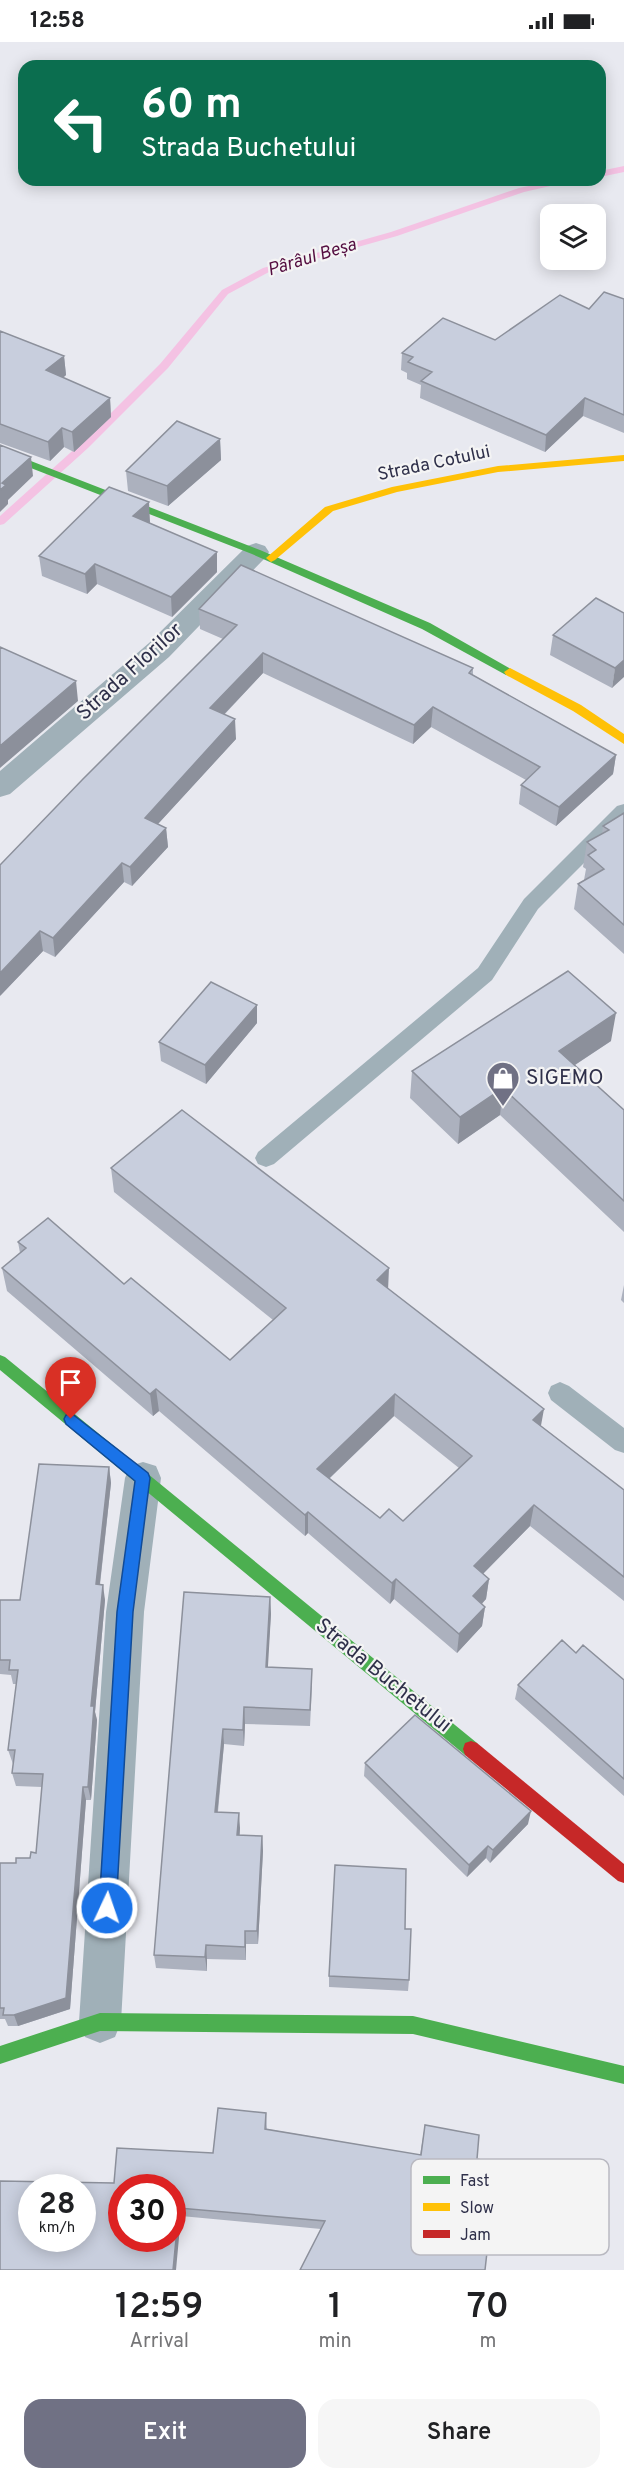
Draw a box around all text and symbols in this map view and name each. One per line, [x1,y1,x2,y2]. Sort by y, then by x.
text: 12:58 [30,8,85,35]
text: 60 m [141,80,242,133]
icon: left [42,84,120,162]
text: Strada Buchetului [141,132,356,166]
map controls [540,204,606,270]
button: layers [540,204,606,270]
water label: Pârâul Beșa [265,233,360,282]
street label: Strada Cotului [376,441,492,487]
street label: Strada Florilor [71,617,189,727]
shop icon: SIGEMO [485,1060,521,1107]
place label: SIGEMO [526,1065,604,1092]
pin [45,1357,96,1419]
icon: arrive [54,1366,87,1399]
street label: Strada Buchetului [309,1613,457,1739]
position arrow [75,1876,139,1940]
legend [411,2159,609,2255]
text: Fast [460,2172,490,2192]
speed limit sign: 30 [108,2174,186,2252]
text: 28 [38,2187,76,2224]
text: Slow [460,2199,494,2219]
text: km/h [39,2219,75,2238]
text: Jam [460,2226,491,2246]
text: 12:59 [115,2285,204,2331]
text: 1 [328,2285,342,2331]
text: 70 [467,2285,509,2331]
text: Arrival [129,2329,189,2355]
text: min [318,2329,352,2355]
text: m [479,2329,496,2355]
button: Exit [24,2399,306,2468]
button: Share [318,2399,600,2468]

